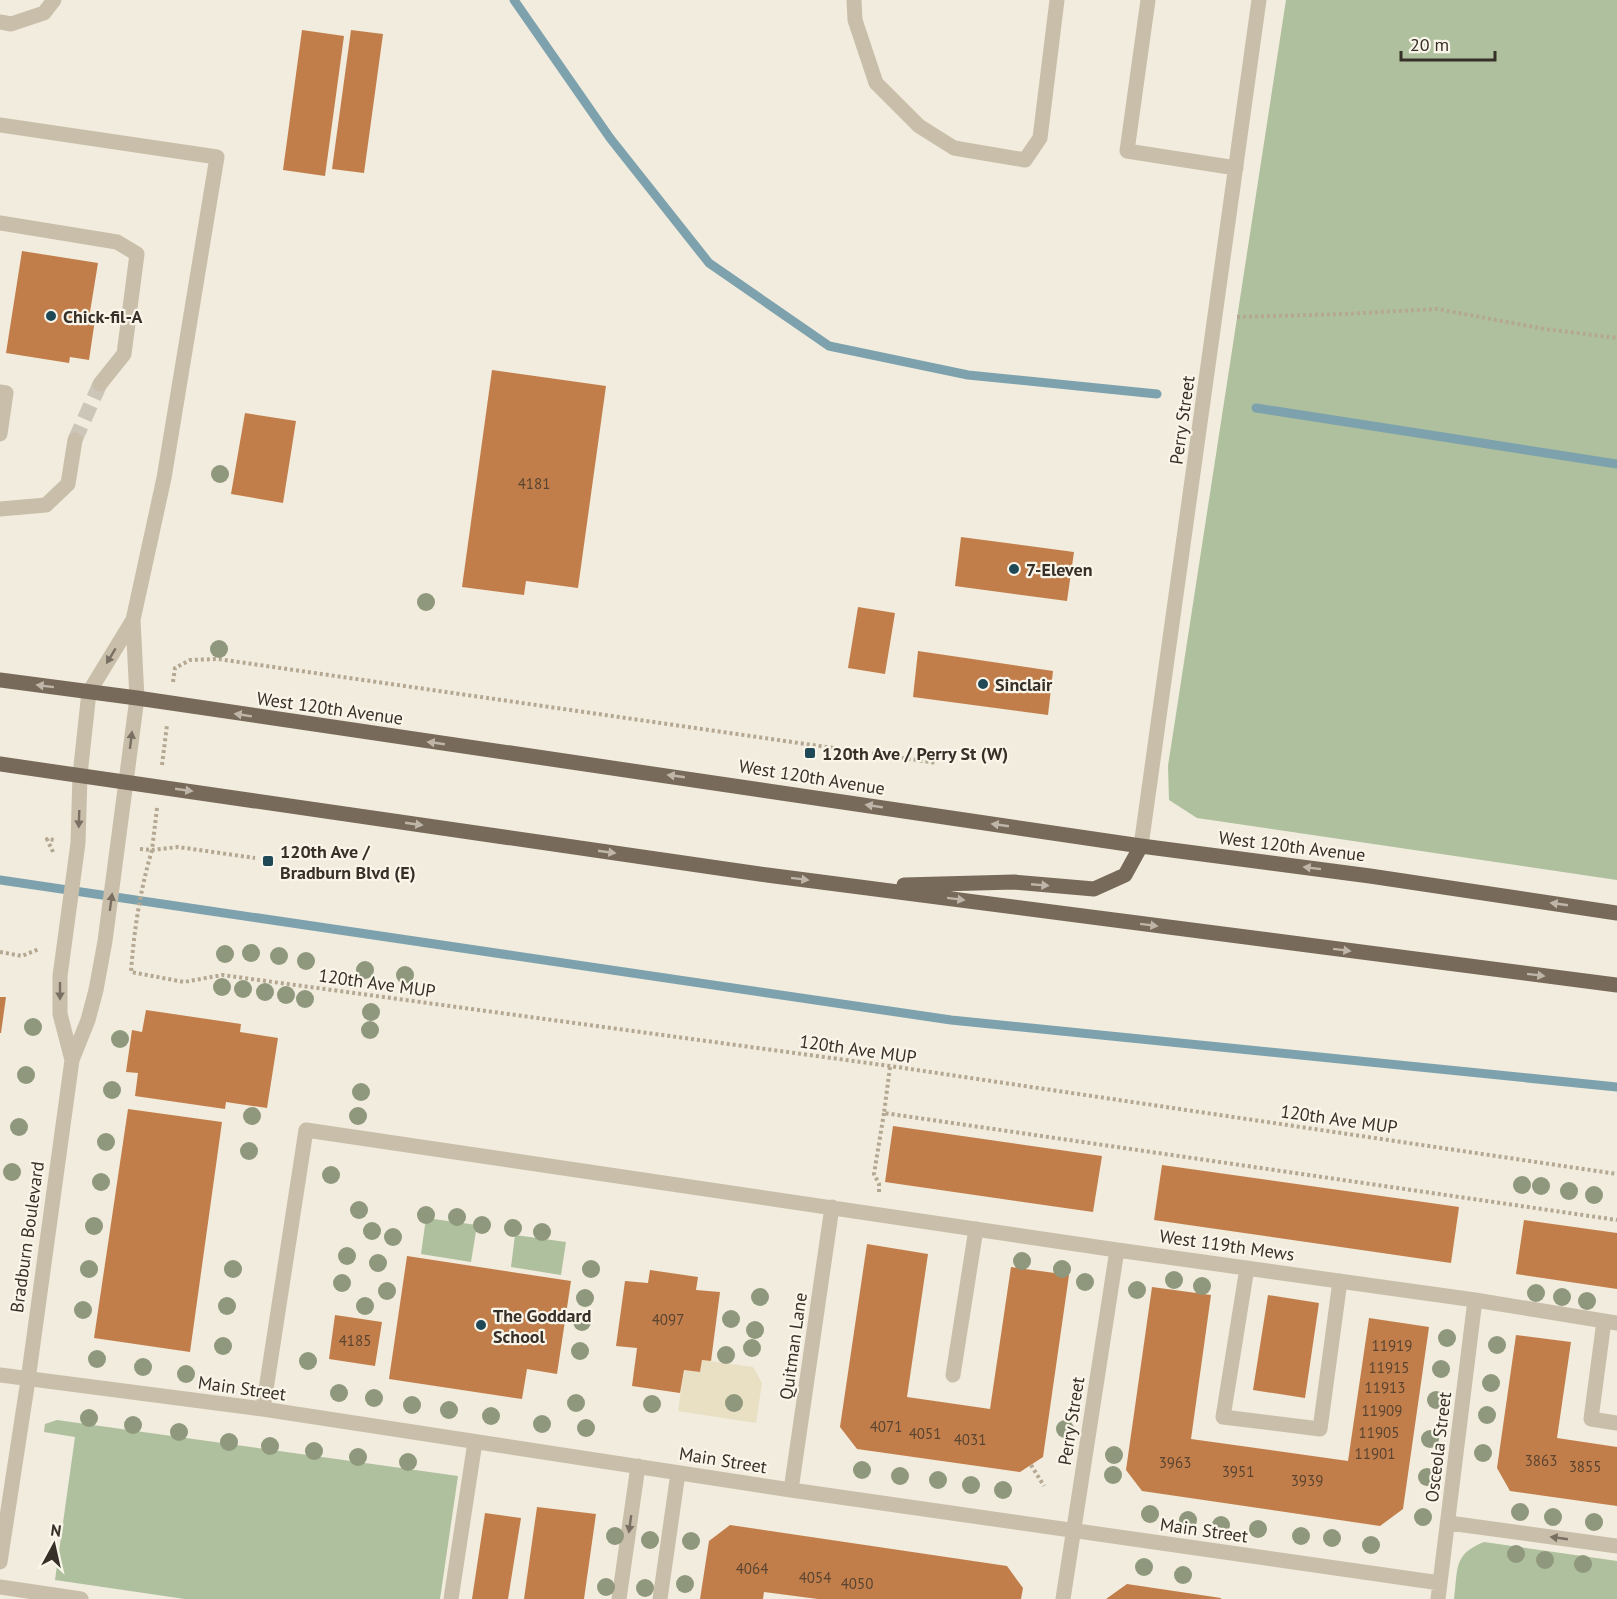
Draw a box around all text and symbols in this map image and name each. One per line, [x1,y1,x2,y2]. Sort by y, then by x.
scale bar [1401,24,1496,62]
text: 20 m [1410,33,1449,56]
place label: Chick-fil-A [63,305,142,328]
marker: Chick-fil-A [44,309,58,323]
street label: Perry Street [1164,374,1200,466]
house number: 4181 [518,474,550,493]
place label: 7-Eleven [1026,558,1093,581]
marker: 7-Eleven [1007,562,1021,576]
one-way arrow [105,648,116,664]
place label: Sinclair [995,673,1053,696]
marker: Sinclair [976,677,990,691]
one-way arrow [35,681,54,691]
street label: West 120th Avenue [255,686,405,730]
one-way arrow [234,710,253,719]
one-way arrow [127,730,136,749]
one-way arrow [427,738,446,747]
place label: 120th Ave / Perry St (W) [822,742,1008,765]
marker: 120th Ave / Perry St (W) [803,746,817,760]
street label: West 120th Avenue [737,754,887,800]
one-way arrow [666,772,685,781]
one-way arrow [174,786,193,795]
one-way arrow [864,801,883,810]
one-way arrow [74,810,84,829]
one-way arrow [405,819,424,828]
one-way arrow [991,821,1010,830]
street label: West 120th Avenue [1217,826,1367,866]
place label: 120th Ave / Bradburn Blvd (E) [280,840,416,884]
one-way arrow [598,847,617,856]
marker: 120th Ave / Bradburn Blvd (E) [261,854,275,868]
one-way arrow [1303,864,1322,873]
one-way arrow [791,875,810,884]
one-way arrow [1031,880,1050,890]
one-way arrow [106,892,115,911]
one-way arrow [946,895,965,904]
one-way arrow [1550,899,1569,908]
one-way arrow [1140,920,1159,929]
one-way arrow [1333,945,1352,954]
street label: 120th Ave MUP [317,963,437,1003]
one-way arrow [1526,970,1545,979]
one-way arrow [55,981,65,1000]
street label: 120th Ave MUP [798,1029,918,1069]
street label: 120th Ave MUP [1279,1099,1399,1139]
street label: Bradburn Boulevard [5,1160,49,1314]
street label: West 119th Mews [1158,1224,1296,1266]
street label: Quitman Lane [774,1291,812,1401]
place label: The Goddard School [493,1304,591,1348]
house number: 4097 [652,1310,684,1329]
marker: The Goddard School [474,1318,488,1332]
house number: 4185 [339,1331,371,1350]
house number: 11919 [1372,1336,1412,1355]
house number: 11915 [1369,1358,1409,1377]
street label: Main Street [197,1370,287,1406]
street label: Perry Street [1053,1375,1089,1467]
house number: 11913 [1365,1378,1405,1397]
street label: Osceola Street [1420,1390,1456,1504]
house number: 11909 [1362,1401,1402,1420]
house number: 4071 [870,1417,902,1436]
house number: 11905 [1359,1423,1399,1442]
house number: 4051 [909,1424,941,1443]
house number: 4031 [954,1430,986,1449]
street label: Main Street [677,1442,769,1478]
house number: 11901 [1355,1444,1395,1463]
house number: 3863 [1525,1451,1557,1470]
house number: 3963 [1159,1453,1191,1472]
house number: 3855 [1569,1457,1601,1476]
house number: 3951 [1222,1462,1254,1481]
house number: 3939 [1291,1471,1323,1490]
street label: Main Street [1159,1512,1249,1548]
north arrow [24,1515,84,1575]
one-way arrow [625,1515,634,1534]
text: N [49,1520,63,1541]
one-way arrow [1549,1533,1568,1543]
house number: 4064 [736,1559,768,1578]
house number: 4054 [799,1568,831,1587]
house number: 4050 [841,1574,873,1593]

